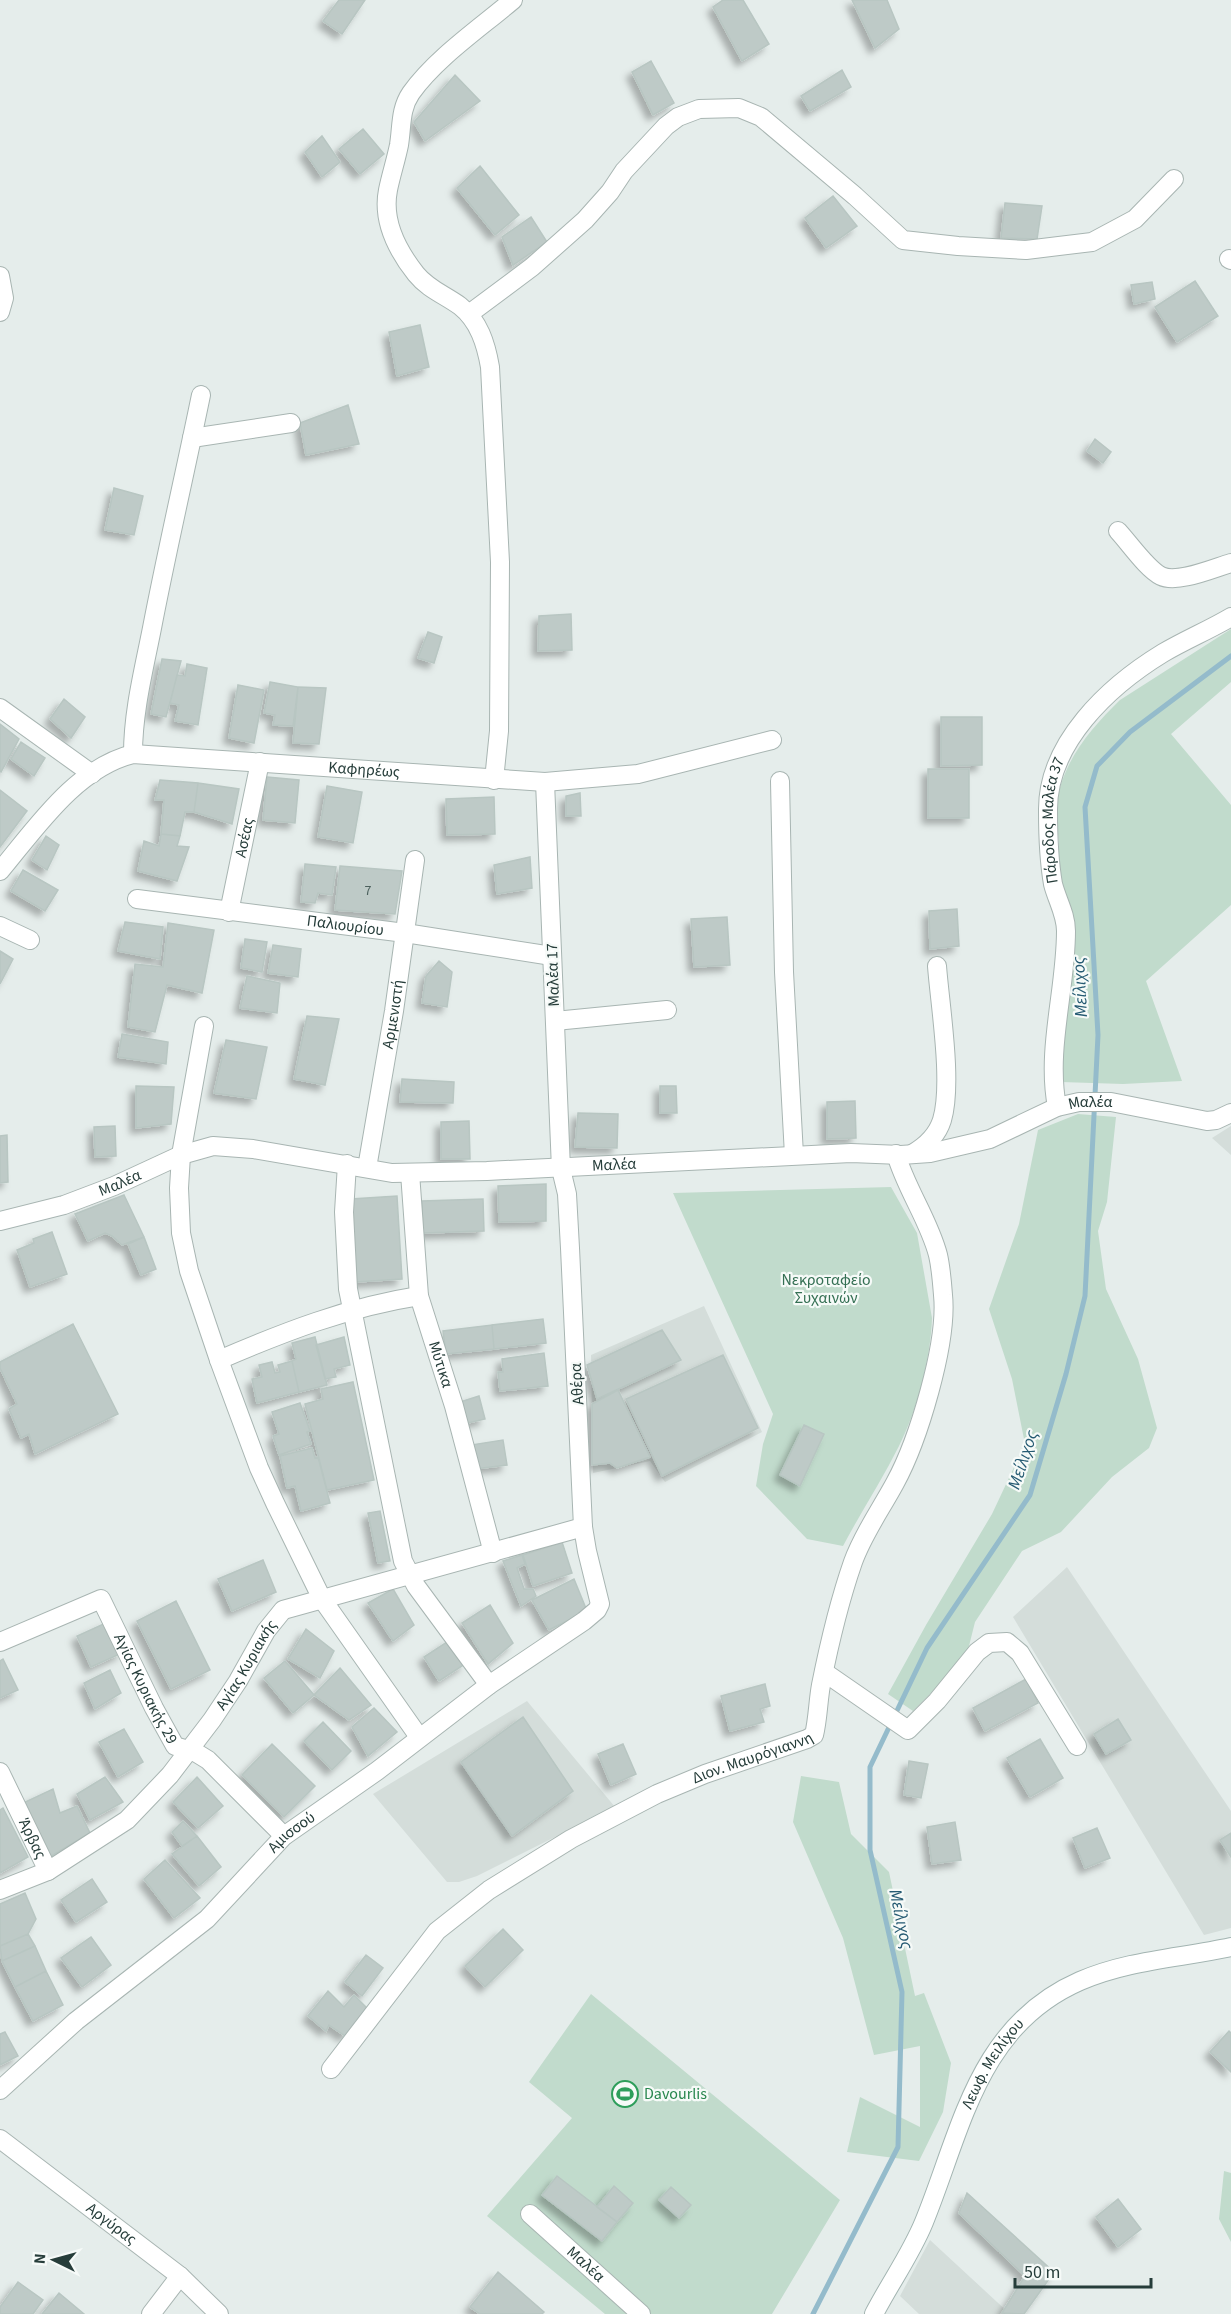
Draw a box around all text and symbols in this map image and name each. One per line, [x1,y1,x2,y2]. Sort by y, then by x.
street label: Πάροδος Μαλέα 37 [1037,754,1070,885]
street label: Καφηρέως [328,756,401,783]
street label: Ασέας [230,816,259,860]
house number: 7 [365,881,372,901]
street label: Παλιουρίου [305,910,385,941]
street label: Μαλέα 17 [541,943,565,1007]
water label: Μείλιχος [1066,956,1094,1018]
street label: Αρμενιστή [377,978,409,1051]
street label: Μαλέα [1066,1091,1113,1115]
street label: Μαλέα [591,1153,637,1177]
street label: Μαλέα [95,1164,145,1202]
park label: Νεκροταφείο Συχαινών [781,1269,871,1309]
street label: Μύτικα [423,1338,458,1390]
street label: Αθέρα [565,1362,589,1406]
water label: Μείλιχος [1002,1427,1044,1493]
street label: Αγίας Κυριακής [210,1615,282,1715]
street label: Αγίας Κυριακής 29 [108,1630,183,1748]
street label: Διον. Μαυρόγιαννη [689,1727,817,1789]
street label: Αμισσού [263,1806,320,1858]
street label: Άρβας [13,1814,52,1863]
water label: Μείλιχος [882,1887,920,1952]
street label: Λεωφ. Μειλίχου [956,2013,1029,2112]
sports icon: Davourlis [610,2079,640,2109]
place label: Davourlis [644,2083,707,2105]
street label: Αργύρας [82,2198,141,2250]
north arrow [24,2230,84,2290]
street label: Μαλέα [562,2241,610,2287]
scale bar [1015,2251,1152,2289]
text: N [29,2253,51,2265]
text: 50 m [1024,2260,1060,2285]

